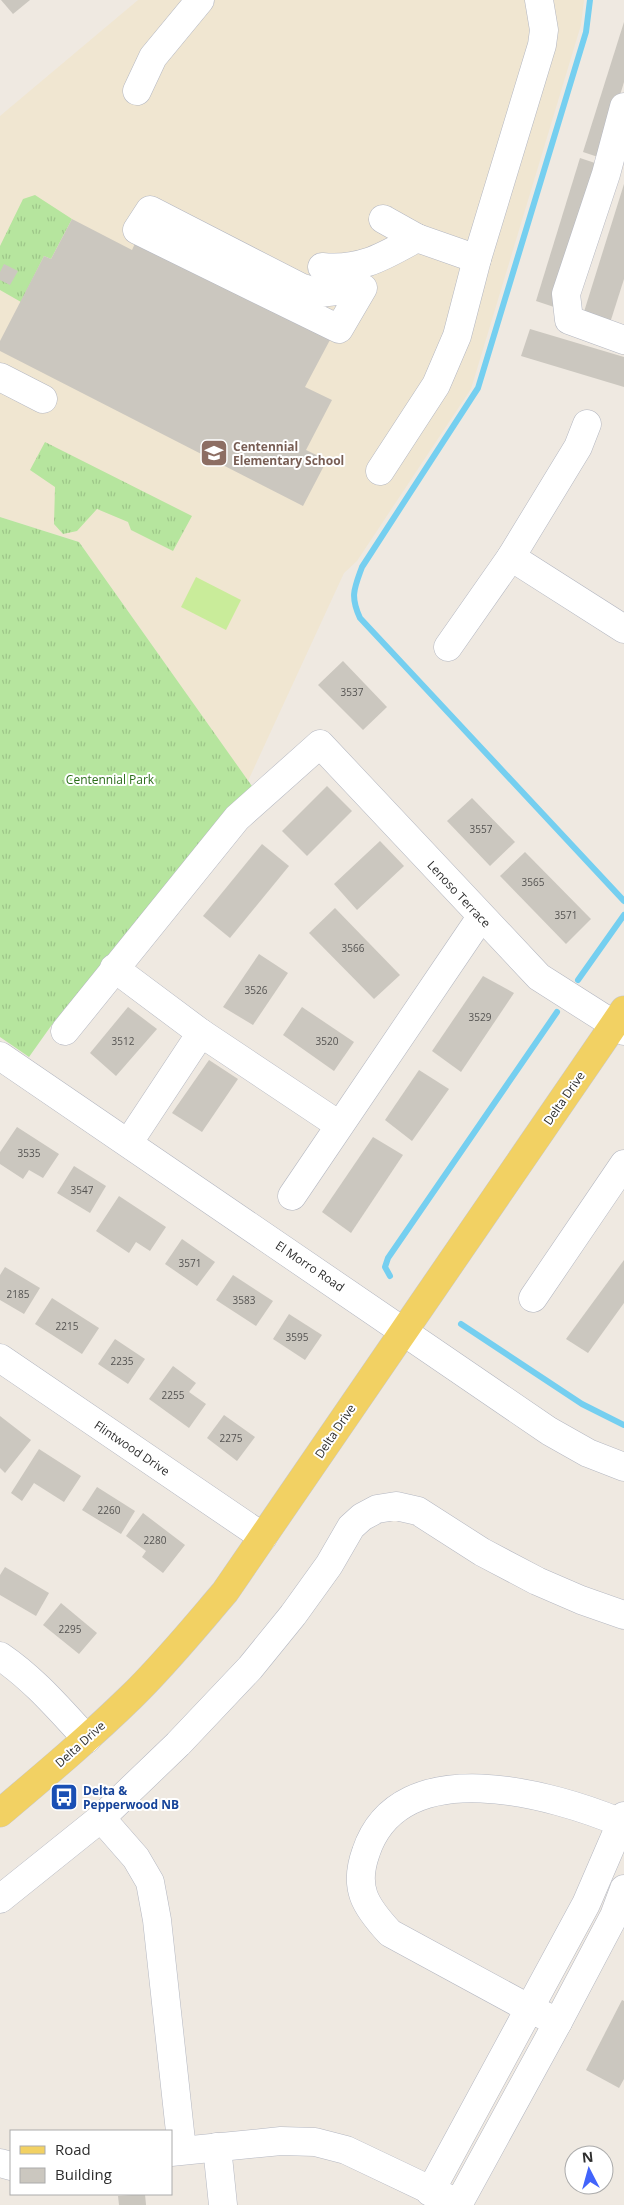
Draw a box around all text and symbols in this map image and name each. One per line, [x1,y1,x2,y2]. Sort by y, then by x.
school or university icon: Centennial Elementary School [199,438,229,468]
place label: Centennial Elementary School [233,438,344,469]
house number: 3537 [341,685,364,699]
park label: Centennial Park [66,771,155,788]
house number: 3557 [470,822,493,836]
street label: Lenoso Terrace [423,857,495,931]
house number: 3565 [522,875,545,889]
house number: 3571 [555,908,577,922]
house number: 3566 [342,941,365,955]
house number: 3526 [245,983,268,997]
house number: 3529 [469,1010,492,1024]
house number: 3512 [112,1034,135,1048]
house number: 3520 [316,1034,339,1048]
street label: Delta Drive [539,1068,589,1128]
house number: 3535 [18,1146,41,1160]
house number: 3547 [71,1183,94,1197]
street label: El Morro Road [272,1237,348,1295]
house number: 3571 [179,1256,201,1270]
house number: 2185 [7,1287,30,1301]
house number: 3583 [233,1293,256,1307]
house number: 2215 [56,1319,79,1333]
house number: 3595 [286,1330,309,1344]
house number: 2235 [111,1354,134,1368]
house number: 2255 [162,1388,185,1402]
street label: Delta Drive [311,1400,359,1461]
street label: Flintwood Drive [91,1416,173,1480]
house number: 2275 [220,1431,243,1445]
house number: 2260 [98,1503,121,1517]
house number: 2280 [144,1533,167,1547]
house number: 2295 [59,1622,82,1636]
street label: Delta Drive [51,1717,109,1771]
bus stop icon: Delta & Pepperwood NB [49,1782,79,1812]
place label: Delta & Pepperwood NB [83,1782,179,1813]
legend [10,2130,172,2195]
text: Road [55,2139,91,2159]
north arrow [564,2145,614,2195]
text: N [581,2147,594,2167]
text: Building [55,2164,112,2184]

